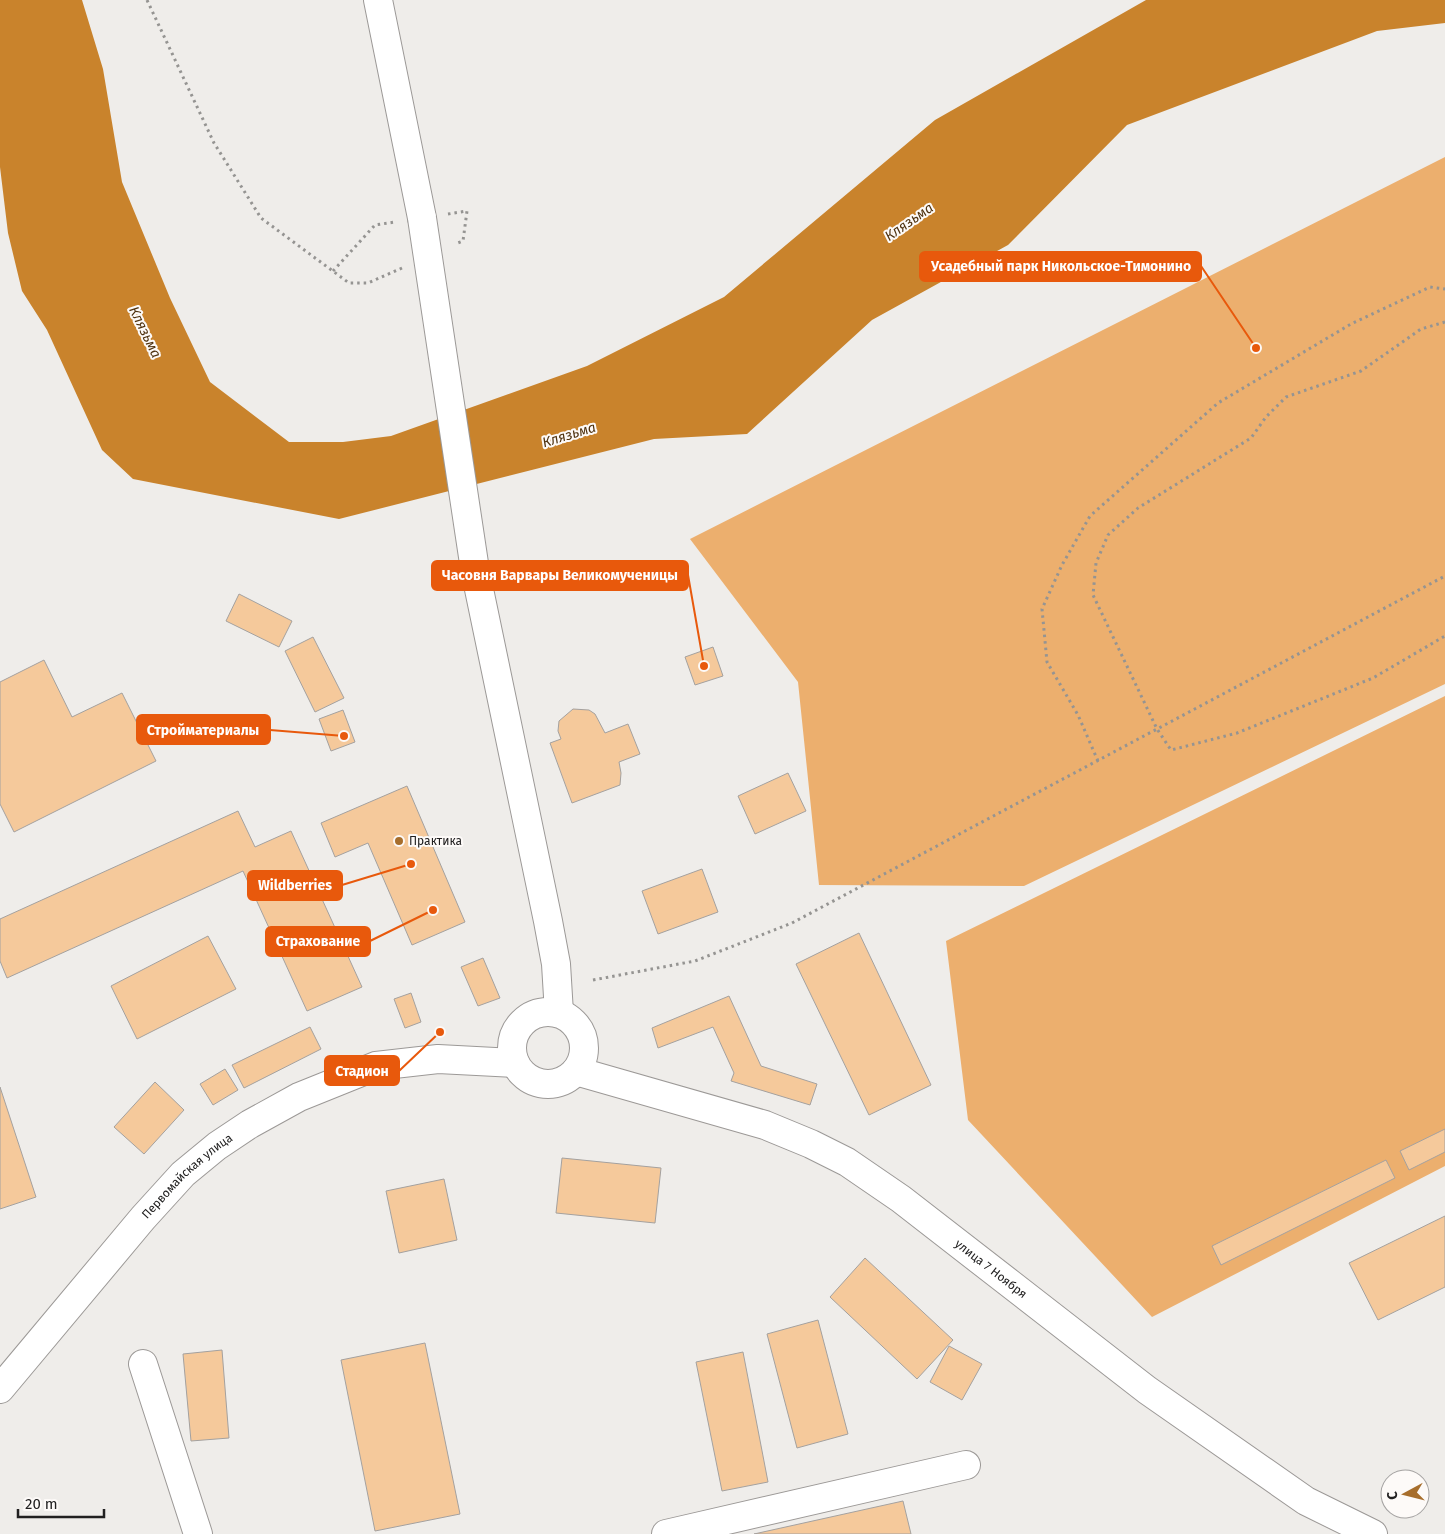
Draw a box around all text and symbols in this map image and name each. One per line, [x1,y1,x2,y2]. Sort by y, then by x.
water label: Клязьма [882,199,937,245]
callout: Усадебный парк Никольское-Тимонино [920,252,1201,281]
text: Усадебный парк Никольское-Тимонино [930,258,1191,275]
water label: Клязьма [125,303,165,361]
water label: Клязьма [540,419,598,451]
callout: Часовня Варвары Великомученицы [432,561,688,590]
text: Часовня Варвары Великомученицы [442,567,678,584]
callout: Стройматериалы [137,715,270,744]
text: Стройматериалы [147,722,259,739]
place label: Практика [409,834,462,848]
marker: Практика [393,835,405,847]
callout: Wildberries [248,871,342,900]
text: Wildberries [258,877,332,894]
callout: Страхование [266,927,370,956]
text: Страхование [276,933,361,950]
callout: Стадион [325,1056,399,1085]
text: Стадион [335,1063,389,1080]
street label: Первомайская улица [139,1131,235,1222]
street label: улица 7 Ноября [952,1237,1030,1301]
north arrow [1380,1469,1430,1519]
scale bar [18,1486,104,1518]
text: С [1384,1490,1402,1501]
text: 20 m [25,1495,58,1513]

